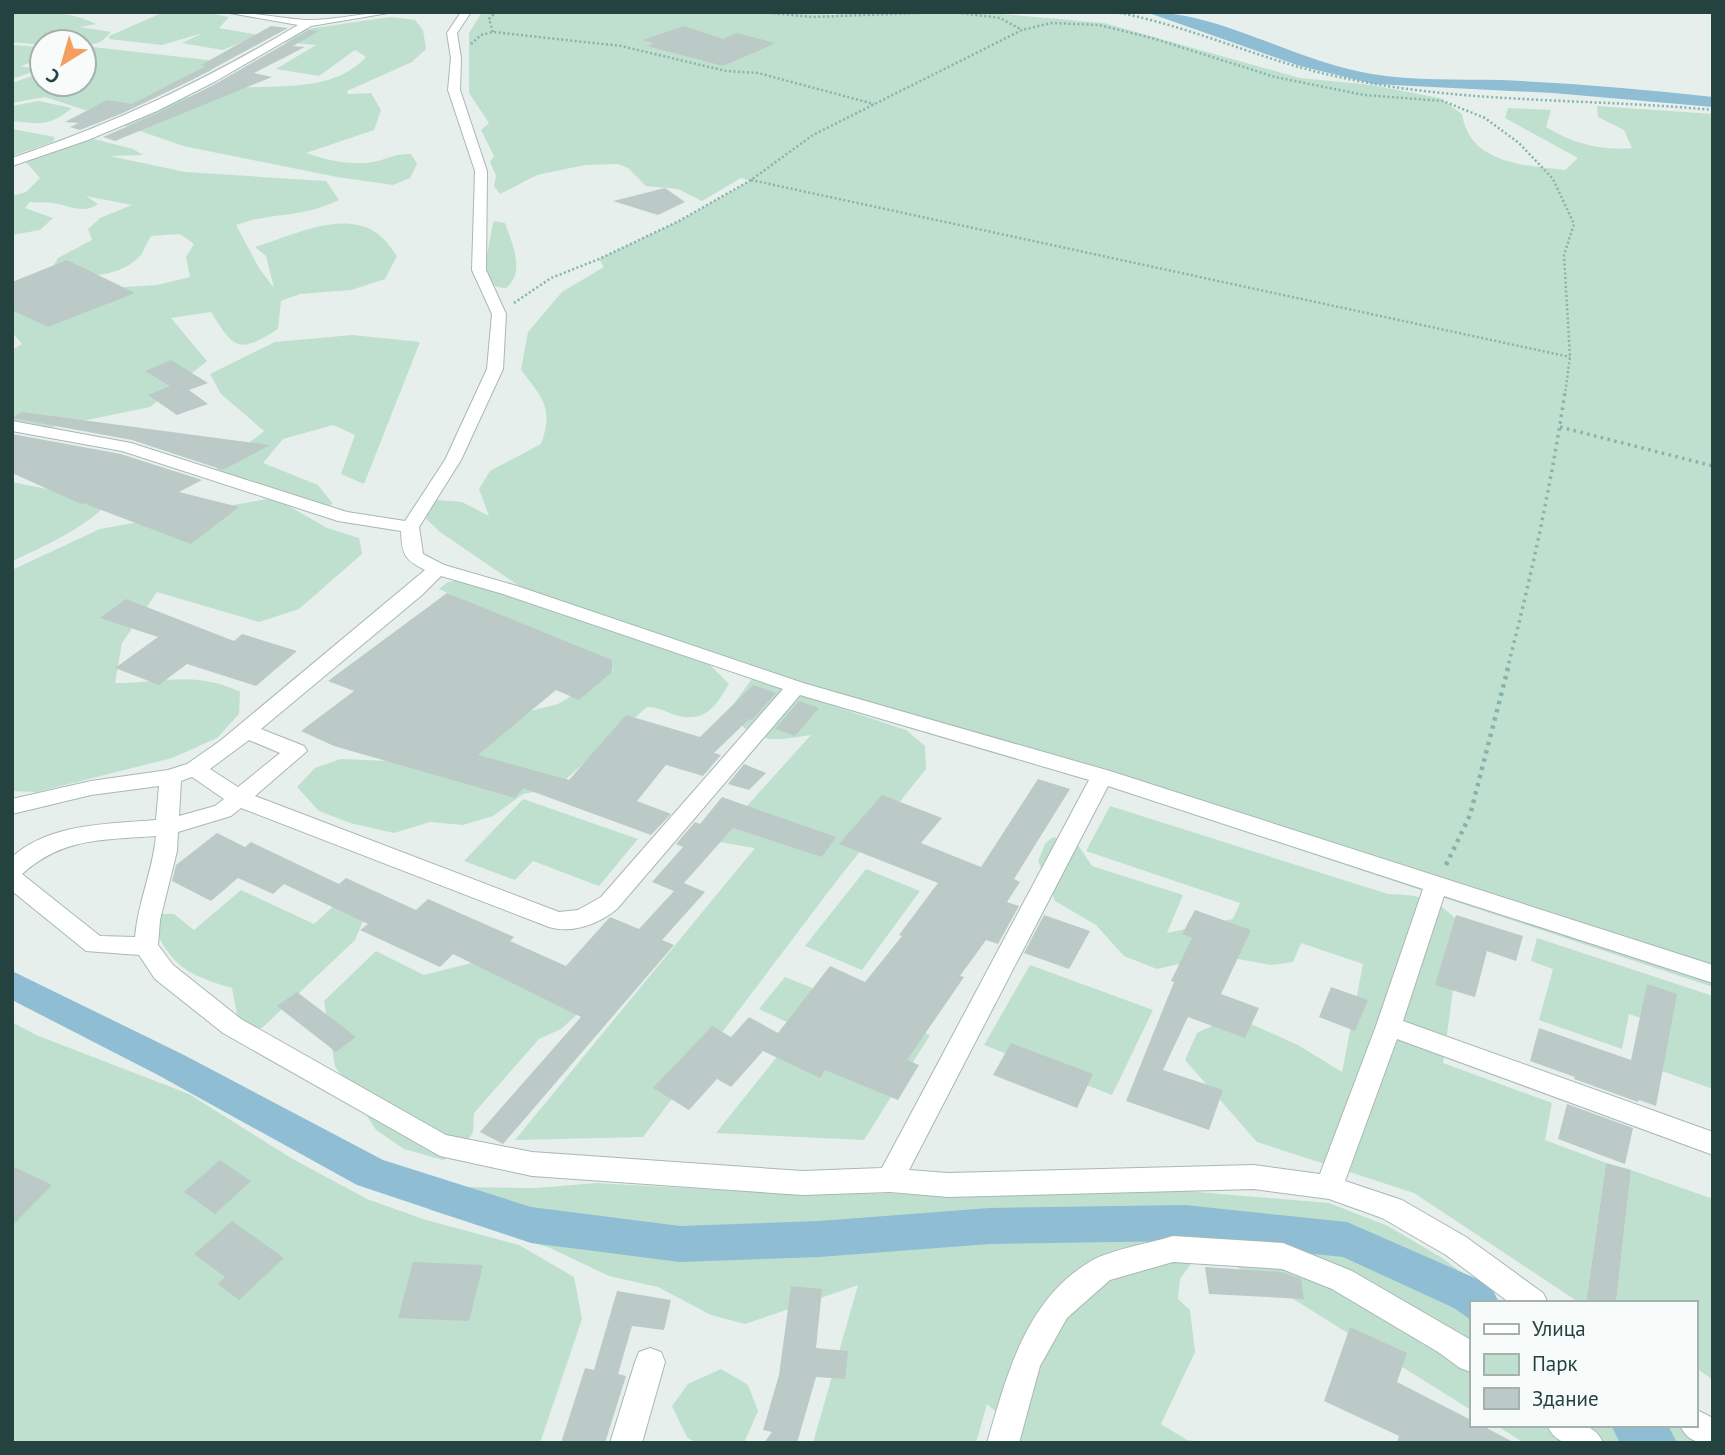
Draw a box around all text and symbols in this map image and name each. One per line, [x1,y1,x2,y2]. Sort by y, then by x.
north arrow [28,28,98,98]
text: С [41,64,64,89]
legend [1470,1301,1697,1427]
text: Улица [1532,1315,1586,1342]
text: Парк [1532,1350,1578,1377]
text: Здание [1532,1385,1599,1412]

